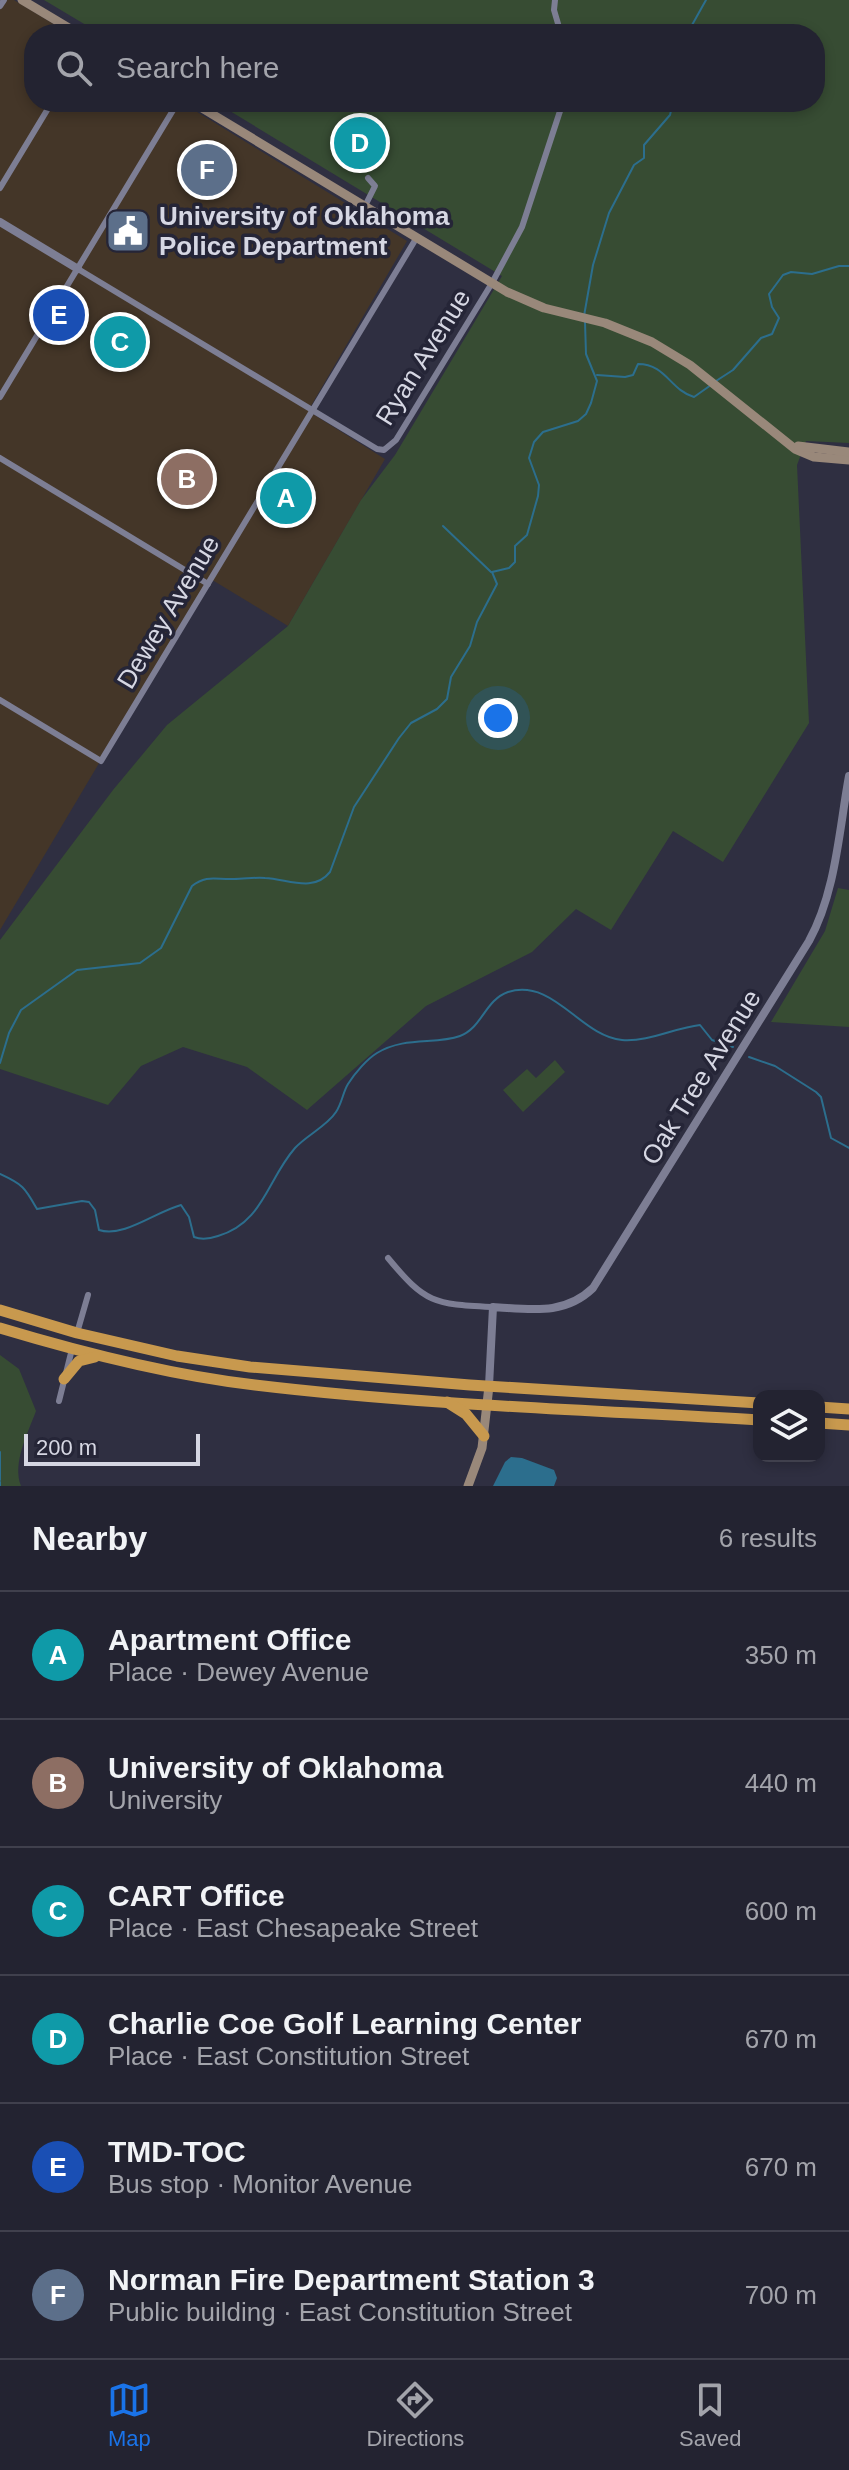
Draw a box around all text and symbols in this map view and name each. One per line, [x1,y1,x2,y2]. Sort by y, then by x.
search box [24,24,825,112]
icon: search [52,46,96,90]
text: Search here [116,51,279,84]
pin: D [334,113,386,173]
pin: F [181,140,233,200]
place label: University of Oklahoma Police Department [159,201,450,261]
public building icon: University of Oklahoma Police Department [104,207,152,255]
street label: Ryan Avenue [369,284,477,430]
pin: E [33,285,85,345]
pin: C [94,312,146,372]
pin: B [161,449,213,509]
pin: A [260,468,312,528]
street label: Dewey Avenue [111,530,225,694]
your location [478,698,518,738]
street label: Oak Tree Avenue [635,984,767,1170]
map controls [753,1390,825,1462]
button: layers [753,1390,825,1462]
scale bar [24,1430,200,1466]
text: 200 m [36,1435,97,1460]
text: Nearby [32,1519,147,1557]
text: 6 results [719,1523,817,1553]
text: Apartment Office [108,1623,351,1656]
text: A [49,1640,67,1670]
text: 350 m [745,1640,817,1670]
text: Place · Dewey Avenue [108,1657,369,1687]
text: University of Oklahoma [108,1751,443,1784]
text: B [49,1768,67,1798]
text: 440 m [745,1768,817,1798]
text: University [108,1785,222,1815]
text: CART Office [108,1879,285,1912]
text: C [49,1896,67,1926]
text: 600 m [745,1896,817,1926]
text: Place · East Chesapeake Street [108,1913,478,1943]
text: Charlie Coe Golf Learning Center [108,2007,581,2040]
text: D [49,2024,67,2054]
text: 670 m [745,2024,817,2054]
text: Place · East Constitution Street [108,2041,469,2071]
text: TMD-TOC [108,2135,246,2168]
text: E [49,2152,67,2182]
text: 670 m [745,2152,817,2182]
text: Bus stop · Monitor Avenue [108,2169,412,2199]
text: Norman Fire Department Station 3 [108,2263,595,2296]
text: F [50,2280,66,2310]
text: 700 m [745,2280,817,2310]
text: Public building · East Constitution Street [108,2297,572,2327]
tab: Map [107,2378,151,2452]
tab: Directions [366,2378,464,2452]
tab: Saved [679,2378,742,2452]

